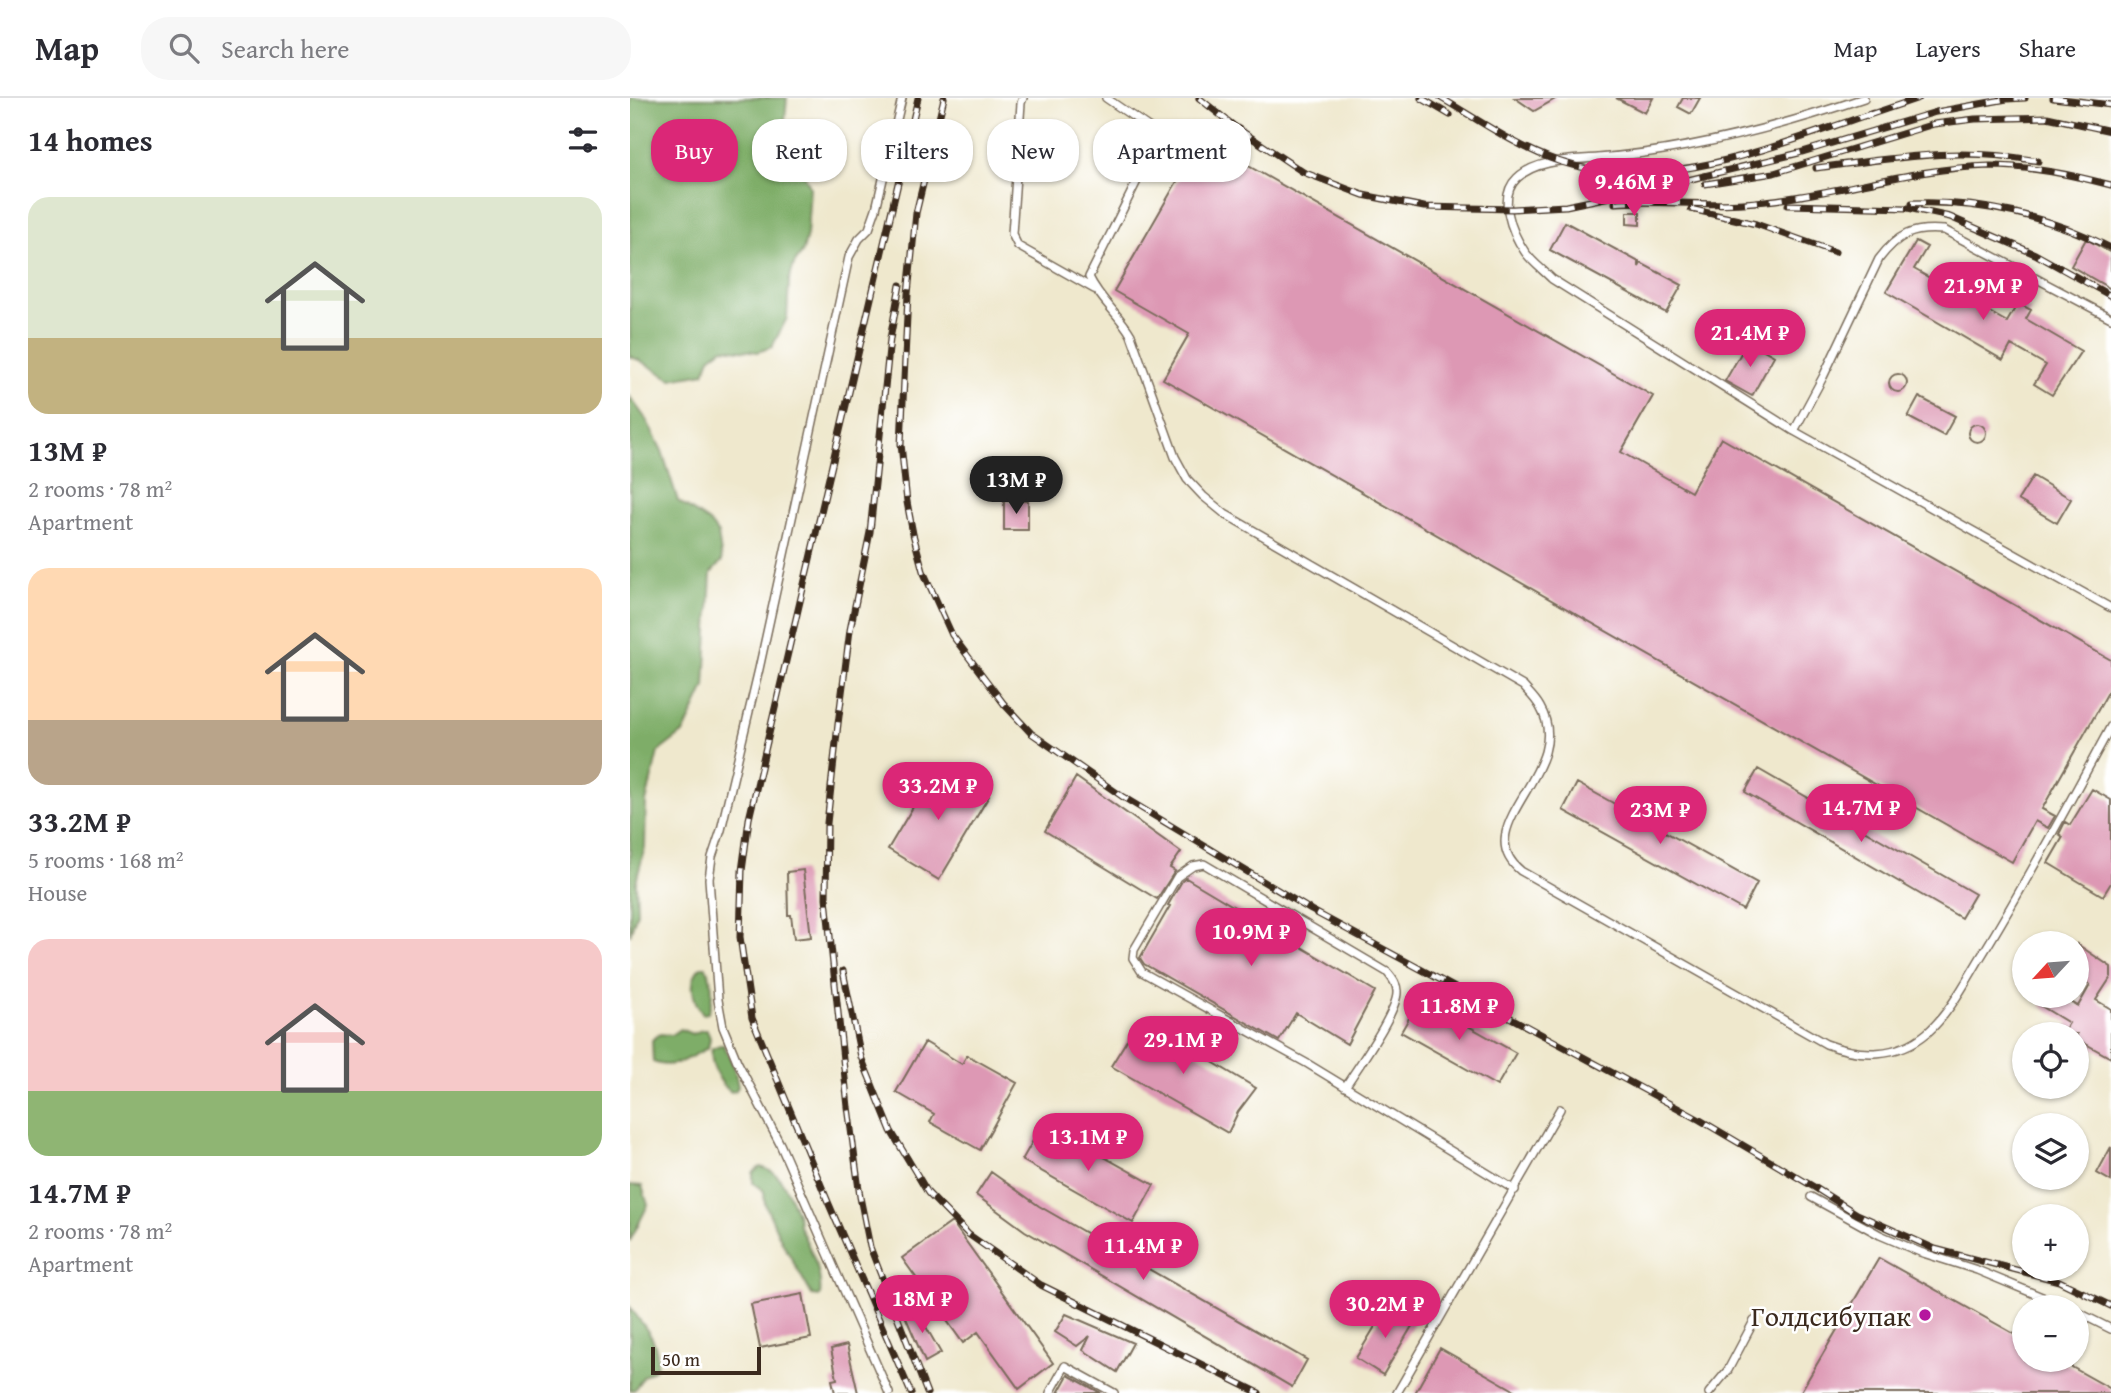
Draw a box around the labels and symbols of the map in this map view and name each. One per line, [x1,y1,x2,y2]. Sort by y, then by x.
pin: 9.46M ₽ [1569,158,1699,218]
pin: 21.9M ₽ [1918,262,2048,322]
pin: 21.4M ₽ [1685,310,1815,369]
pin: 13M ₽ [967,456,1065,516]
pin: 33.2M ₽ [873,762,1003,822]
pin: 14.7M ₽ [1796,784,1926,844]
pin: 23M ₽ [1611,786,1709,846]
pin: 10.9M ₽ [1186,908,1316,968]
north arrow [2012,931,2090,1008]
pin: 11.8M ₽ [1394,982,1524,1042]
pin: 29.1M ₽ [1118,1016,1248,1076]
pin: 13.1M ₽ [1023,1114,1153,1173]
pin: 11.4M ₽ [1078,1222,1208,1282]
pin: 18M ₽ [873,1276,971,1335]
pin: 30.2M ₽ [1320,1280,1450,1340]
place label: Голдcибупак [1751,1295,1911,1336]
marker: Голдcибупак [1917,1307,1933,1323]
scale bar [651,1344,761,1376]

